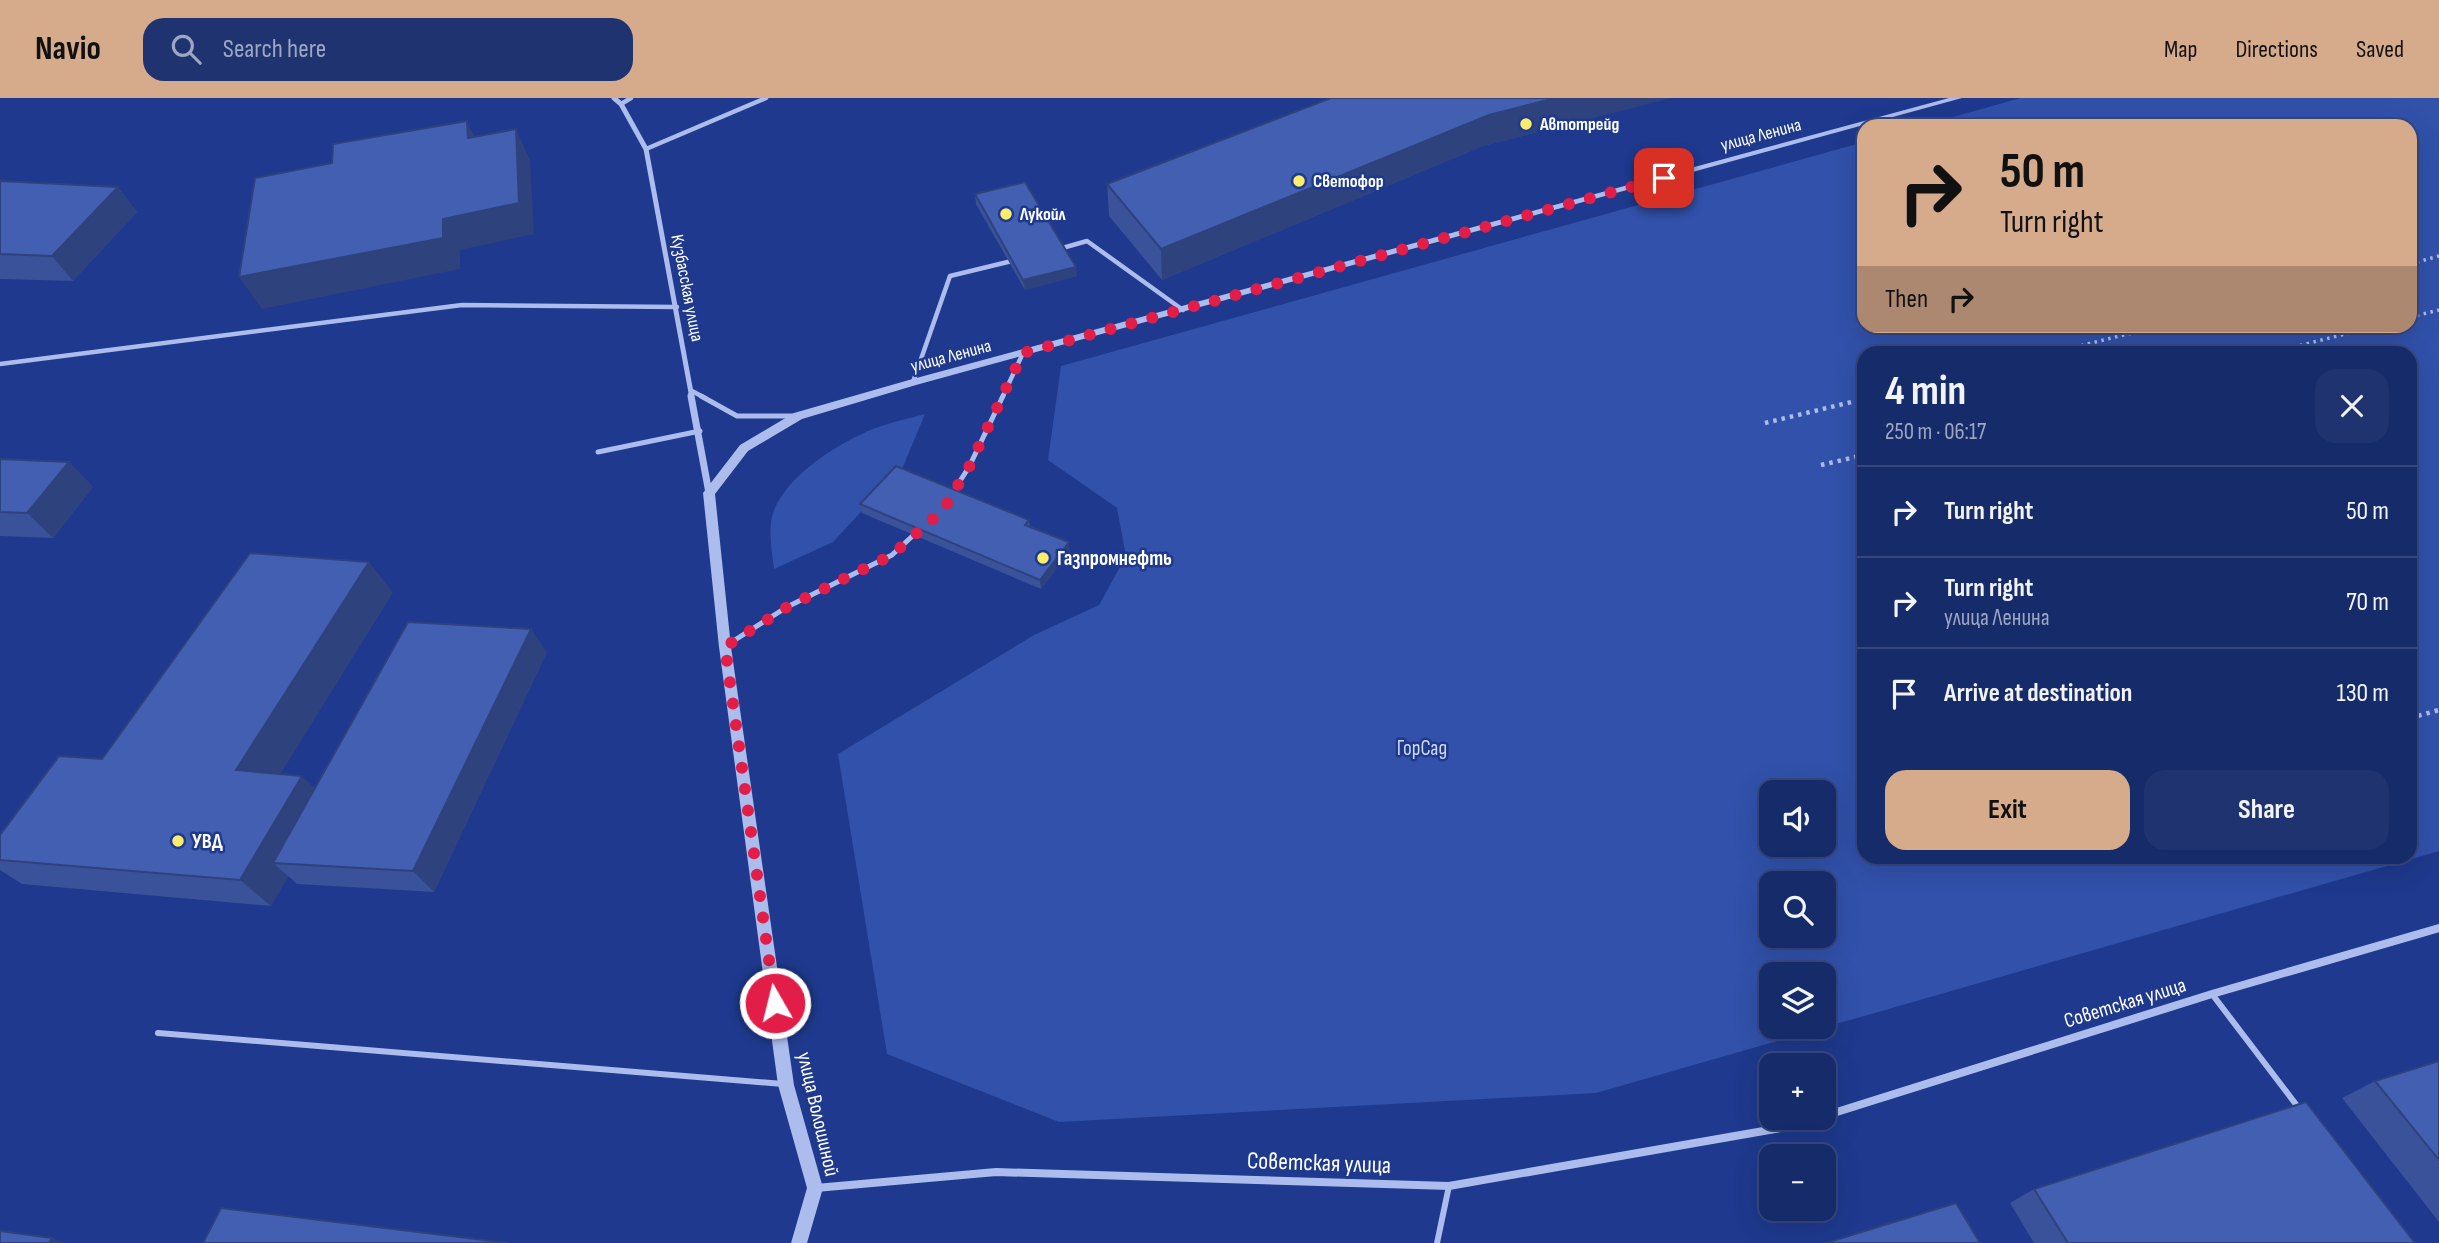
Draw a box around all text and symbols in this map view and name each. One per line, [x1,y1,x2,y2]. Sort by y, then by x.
search box [143,18,633,81]
text: Navio [35,29,101,69]
icon: search [167,30,205,68]
text: Search here [223,34,326,65]
text: Map [2164,35,2197,64]
text: Directions [2235,35,2318,64]
text: Saved [2356,35,2404,64]
place label: Автотрейд [1539,114,1619,135]
street label: улица Ленина [1718,114,1804,156]
marker: Автотрейд [1518,116,1534,132]
text: 50 m [2000,143,2085,202]
icon: right [1885,147,1976,238]
pin [1634,148,1694,208]
icon: arrive [1645,159,1683,197]
place label: Светофор [1313,171,1384,192]
marker: Светофор [1291,173,1307,189]
text: Turn right [2000,203,2104,242]
place label: Лукойл [1019,204,1067,225]
marker: Лукойл [998,206,1014,222]
street label: Кузбасская улица [666,233,708,343]
icon: right [1942,280,1980,318]
text: Then [1885,284,1928,315]
street label: улица Ленина [908,335,994,377]
text: 4 min [1885,366,1966,417]
button: close [2315,369,2389,443]
text: 250 m · 06:17 [1885,418,1986,446]
icon: right [1885,493,1923,531]
text: Turn right [1944,496,2033,527]
text: 50 m [2346,496,2389,527]
place label: Газпромнефть [1057,546,1172,571]
marker: Газпромнефть [1035,550,1051,566]
text: Turn right [1944,573,2033,604]
icon: right [1885,584,1923,622]
text: 70 m [2346,587,2389,618]
text: улица Ленина [1944,604,2050,632]
icon: arrive [1885,675,1923,713]
text: Arrive at destination [1944,678,2132,709]
text: 130 m [2337,678,2389,709]
park label: ГорСад [1397,736,1447,761]
button: Exit [1885,770,2130,850]
button: Share [2144,770,2389,850]
map controls [1759,780,1836,1221]
button: sound [1759,780,1836,857]
place label: УВД [192,829,223,854]
marker: УВД [170,833,186,849]
button: search [1759,871,1836,948]
button: layers [1759,962,1836,1039]
position arrow [738,966,812,1040]
street label: Советская улица [2061,973,2189,1033]
street label: улица Волошиной [792,1049,844,1179]
button: + [1759,1053,1836,1130]
button: − [1759,1144,1836,1221]
street label: Советская улица [1246,1146,1392,1180]

